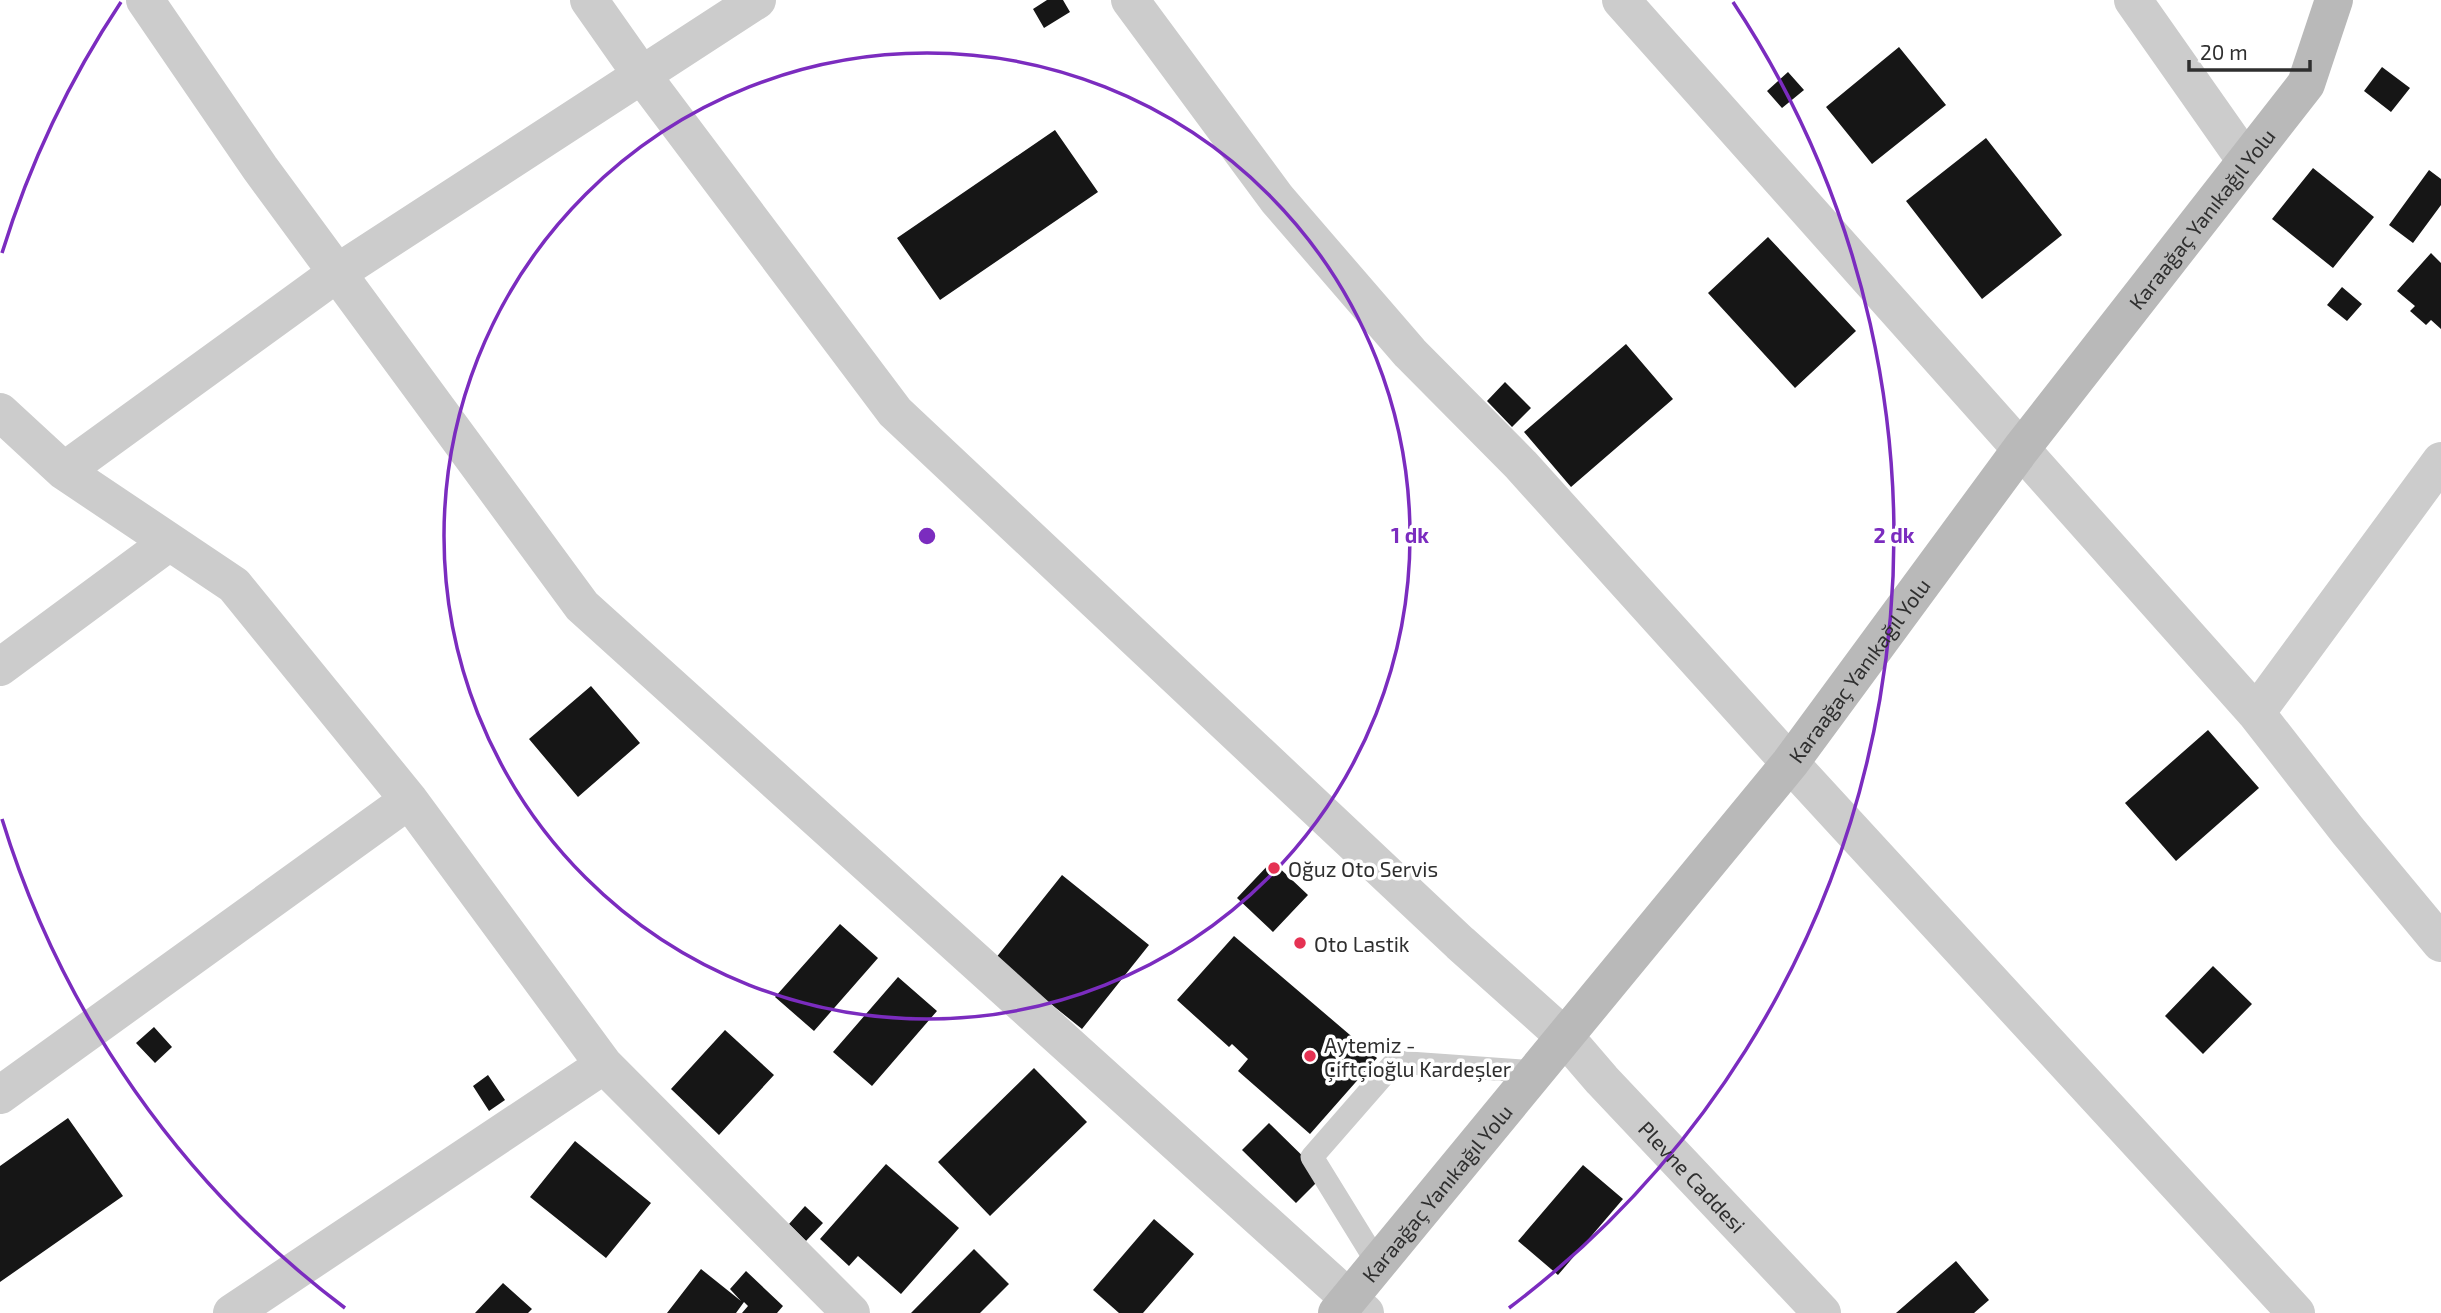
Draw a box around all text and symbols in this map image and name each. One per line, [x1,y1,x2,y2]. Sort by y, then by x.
scale bar [2189,28,2310,72]
text: 20 m [2200,39,2248,64]
street label: Karaağaç Yanıkağıl Yolu [2123,123,2279,314]
text: 1 dk [1391,522,1429,547]
text: 2 dk [1873,522,1915,547]
centre of rings [915,524,939,548]
street label: Karaağaç Yanıkağıl Yolu [1782,573,1934,767]
place label: Oğuz Oto Servis [1288,856,1438,881]
marker: Oğuz Oto Servis [1266,860,1282,876]
place label: Oto Lastik [1314,931,1410,956]
marker: Oto Lastik [1292,935,1308,951]
place label: Aytemiz - Çiftçioğlu Kardeşler [1324,1032,1512,1083]
marker: Aytemiz - Çiftçioğlu Kardeşler [1302,1048,1318,1064]
street label: Karaağaç Yanıkağıl Yolu [1356,1099,1517,1286]
street label: Plevne Caddesi [1634,1115,1751,1237]

